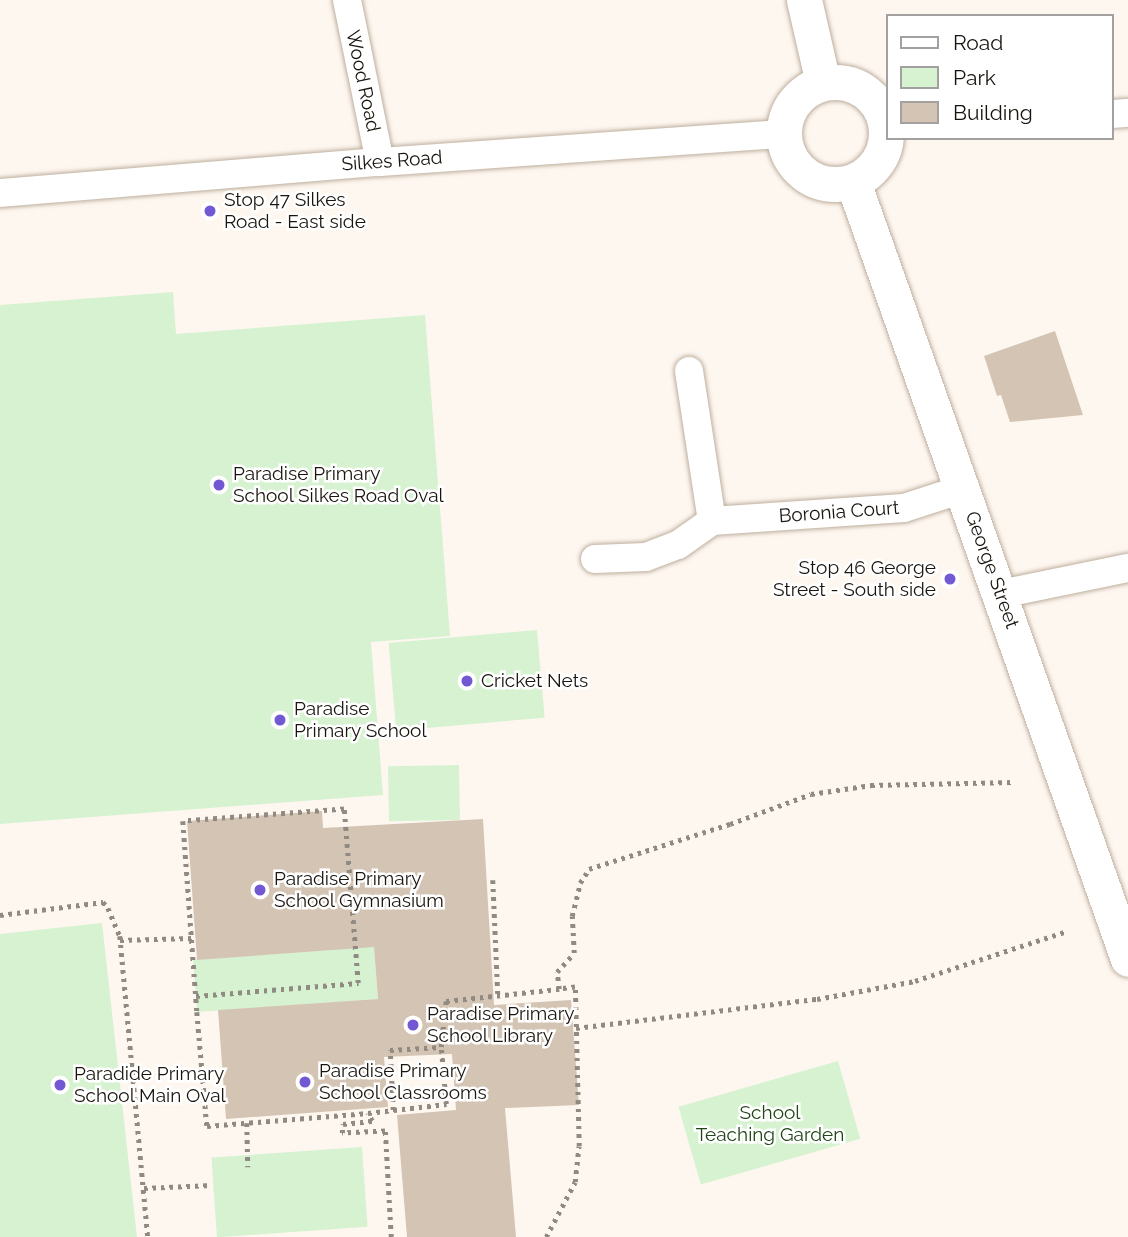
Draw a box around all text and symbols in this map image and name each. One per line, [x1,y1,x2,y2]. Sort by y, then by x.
legend [886,14,1114,140]
street label: Wood Road [341,28,385,134]
text: Road [953,30,1003,55]
text: Park [953,65,996,90]
text: Building [953,100,1033,125]
street label: Silkes Road [341,146,443,176]
place label: Stop 47 Silkes Road - East side [224,189,366,233]
marker: Stop 47 Silkes Road - East side [202,203,218,219]
place label: Paradise Primary School Silkes Road Oval [233,463,444,507]
marker: Paradise Primary School Silkes Road Oval [211,477,227,493]
street label: Boronia Court [778,496,900,528]
street label: George Street [960,508,1024,632]
place label: Stop 46 George Street - South side [773,557,936,601]
marker: Stop 46 George Street - South side [942,571,958,587]
place label: Cricket Nets [481,670,588,692]
marker: Cricket Nets [459,673,475,689]
place label: Paradise Primary School [294,698,427,742]
marker: Paradise Primary School [272,712,288,728]
place label: Paradise Primary School Gymnasium [274,868,444,912]
marker: Paradise Primary School Gymnasium [252,882,268,898]
place label: Paradise Primary School Library [427,1003,575,1047]
marker: Paradise Primary School Library [405,1017,421,1033]
place label: Paradise Primary School Classrooms [319,1060,487,1104]
place label: Paradide Primary School Main Oval [74,1063,226,1107]
marker: Paradise Primary School Classrooms [297,1074,313,1090]
marker: Paradide Primary School Main Oval [52,1077,68,1093]
park label: School Teaching Garden [696,1102,844,1146]

